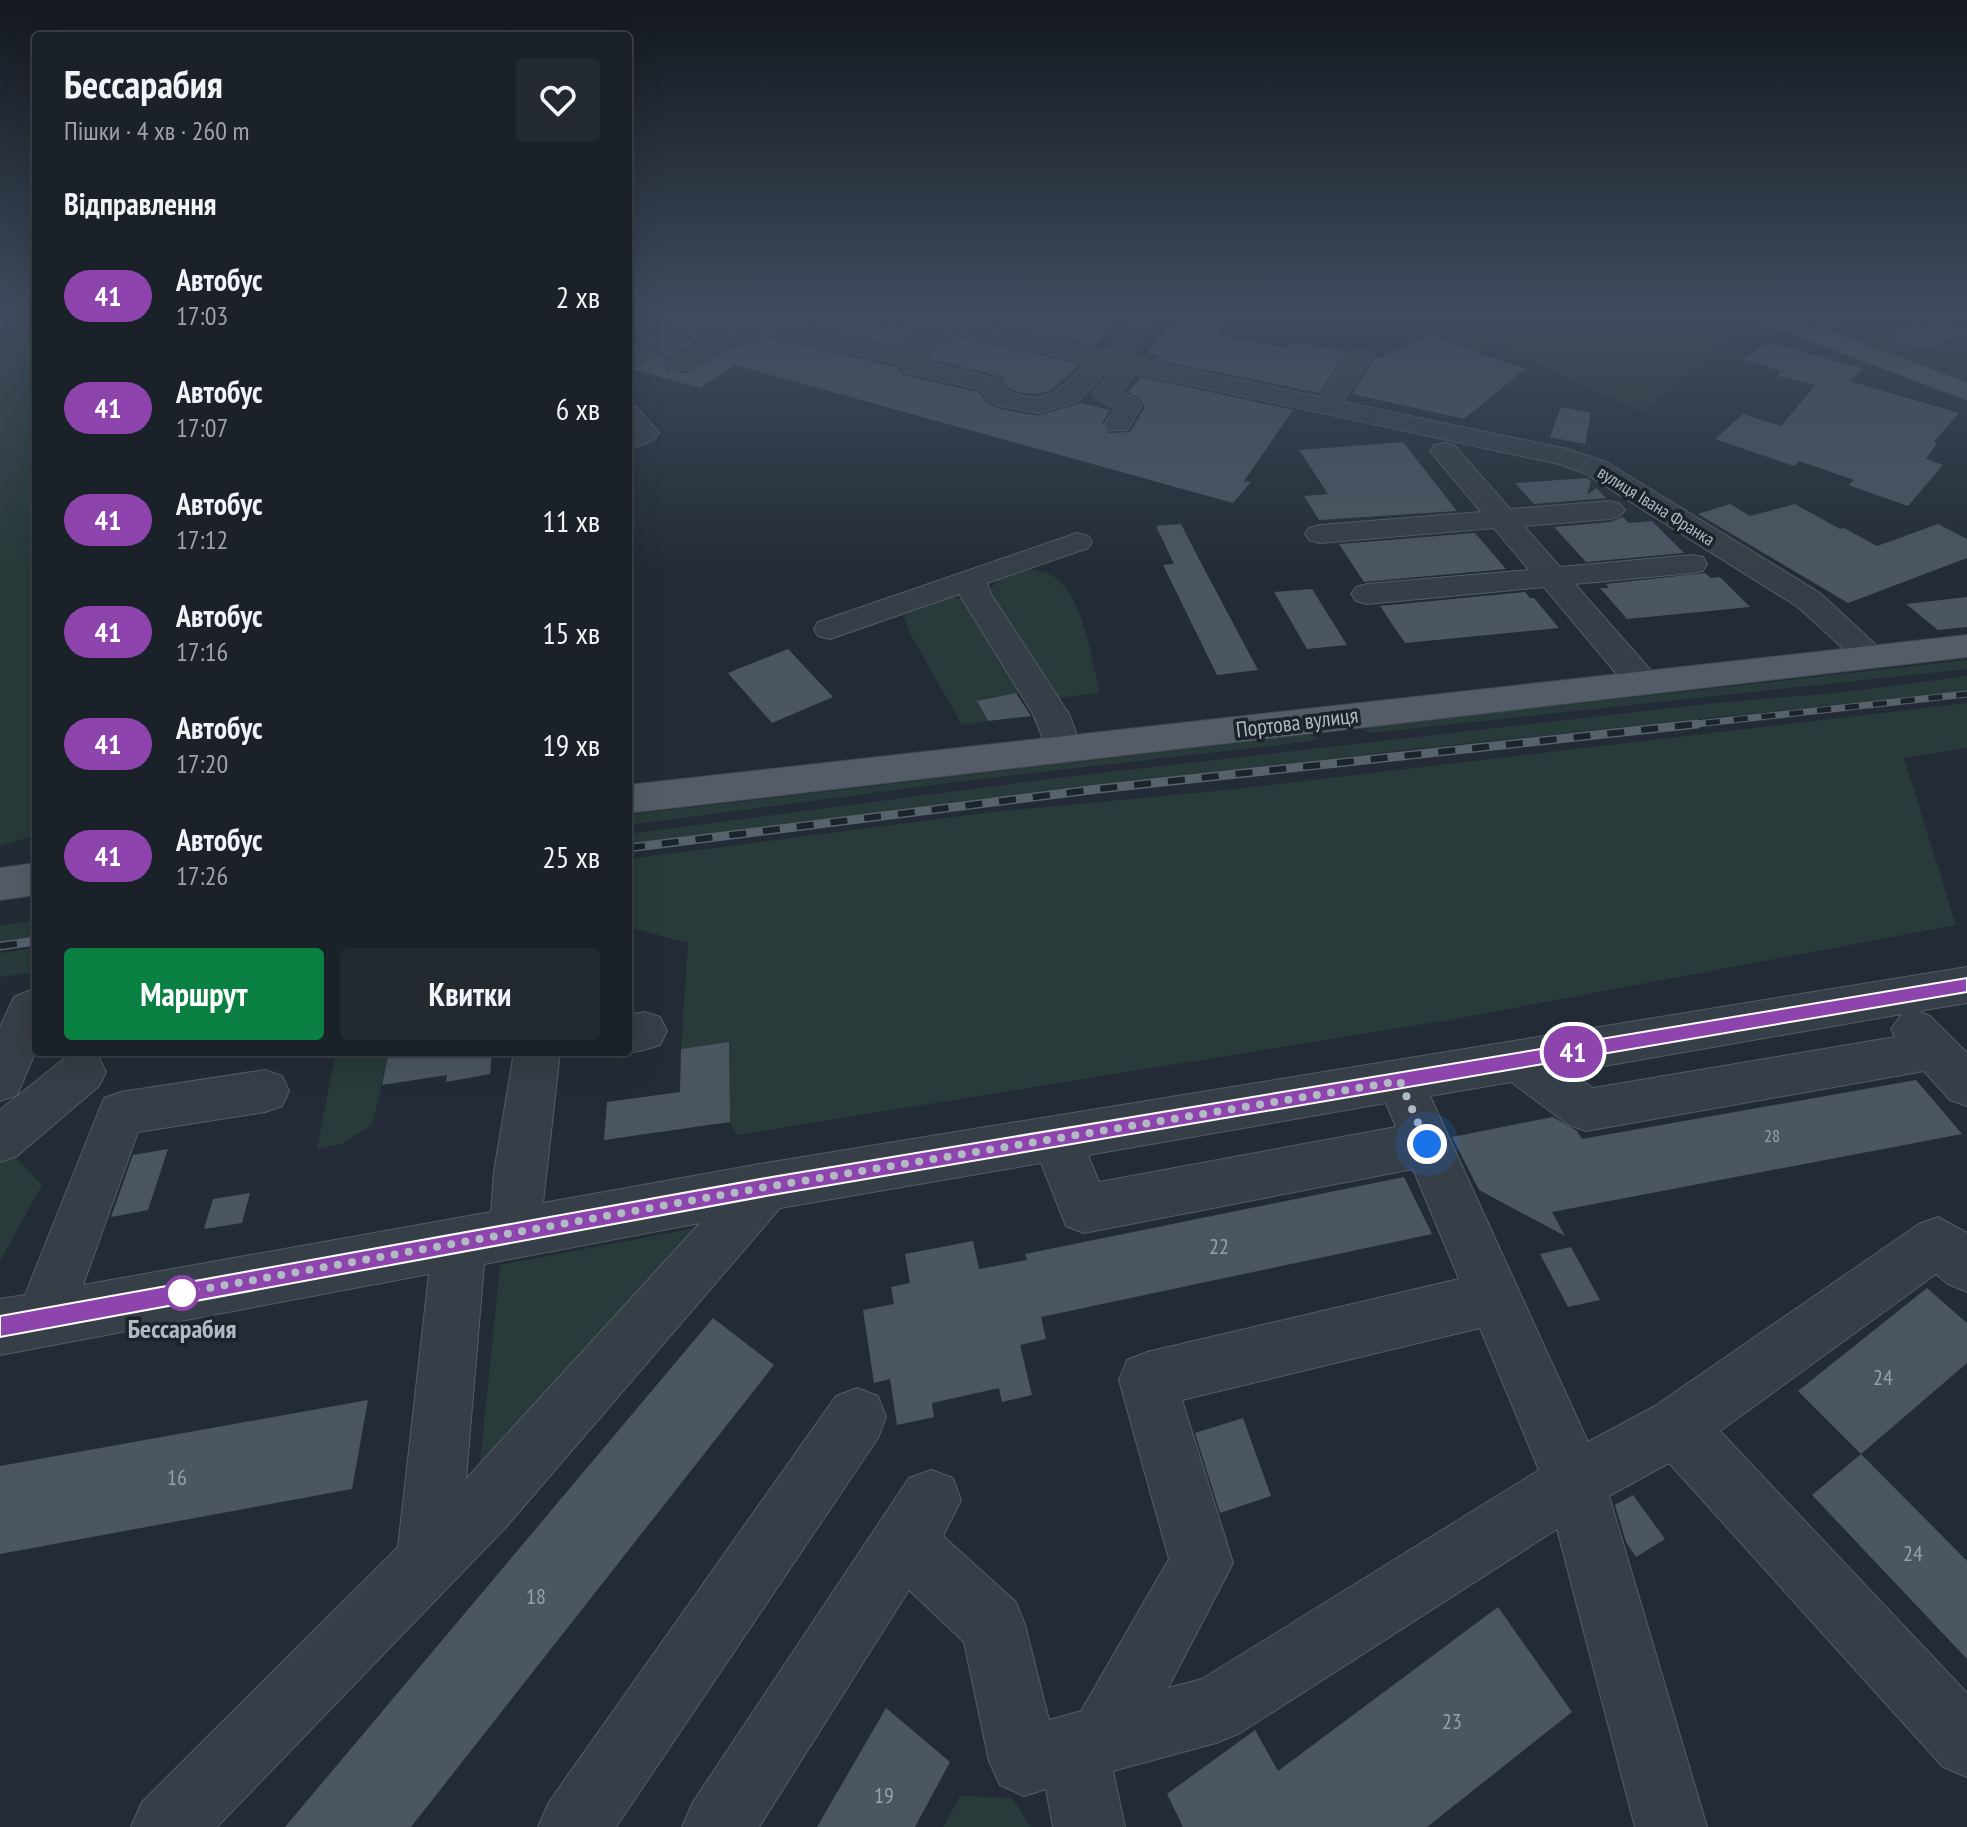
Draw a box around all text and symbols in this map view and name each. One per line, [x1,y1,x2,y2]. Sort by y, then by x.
button: heart [516,58,600,142]
text: Бессарабия [64,59,223,108]
text: Пішки · 4 хв · 260 m [64,114,249,147]
text: Відправлення [64,184,216,223]
text: Автобус [176,260,263,299]
text: 41 [95,277,121,314]
text: 2 хв [556,277,600,316]
text: 17:03 [176,299,228,332]
text: Автобус [176,372,263,411]
text: 41 [95,389,121,426]
text: 6 хв [556,389,600,428]
text: 17:07 [176,411,228,444]
street label: вулиця Івана Франка [1594,460,1719,551]
text: Автобус [176,484,263,523]
text: 41 [95,501,121,538]
text: 11 хв [542,501,600,540]
text: 17:12 [176,523,228,556]
text: Автобус [176,596,263,635]
text: 41 [95,613,121,650]
text: 15 хв [542,613,600,652]
text: 17:16 [176,635,228,668]
street label: Портова вулиця [1234,701,1360,743]
text: Автобус [176,708,263,747]
text: 41 [95,725,121,762]
text: 19 хв [542,725,600,764]
text: 17:20 [176,747,228,780]
text: Автобус [176,820,263,859]
text: 41 [95,837,121,874]
text: 25 хв [542,837,600,876]
text: 17:26 [176,859,228,892]
button: Маршрут [64,948,324,1040]
button: Квитки [340,948,600,1040]
line badge: 41 [1537,1026,1609,1078]
text: 41 [1560,1033,1586,1070]
your location [1407,1124,1447,1164]
house number: 28 [1764,1124,1780,1147]
house number: 22 [1209,1232,1229,1260]
marker: Бессарабия [165,1276,199,1310]
place label: Бессарабия [128,1312,236,1345]
house number: 24 [1873,1363,1893,1391]
house number: 16 [167,1463,187,1491]
house number: 24 [1903,1539,1923,1567]
house number: 18 [526,1582,546,1610]
house number: 23 [1442,1707,1462,1735]
house number: 19 [874,1781,894,1809]

